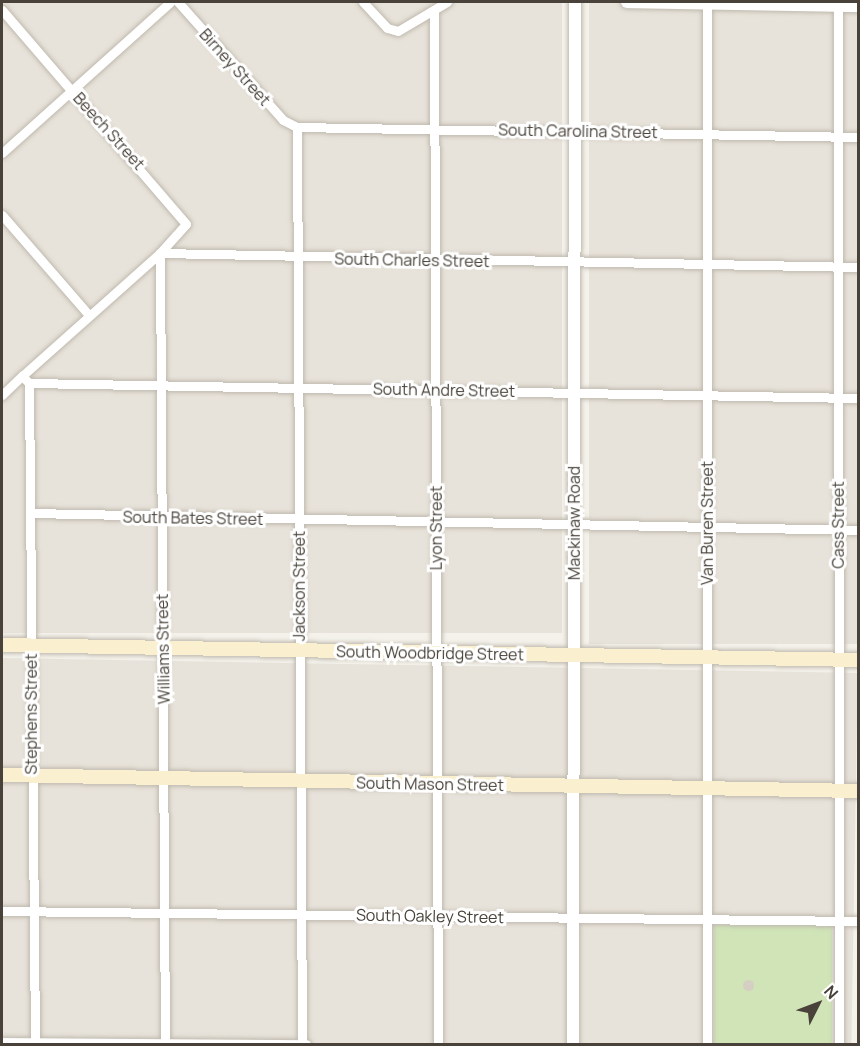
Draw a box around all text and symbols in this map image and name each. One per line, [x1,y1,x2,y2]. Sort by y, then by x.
street label: Birney Street [196,25,274,109]
street label: Beech Street [69,89,149,173]
street label: South Carolina Street [498,120,658,142]
street label: South Charles Street [334,249,490,271]
street label: South Andre Street [373,379,515,401]
street label: Van Buren Street [697,461,717,585]
street label: Mackinaw Road [564,466,584,580]
street label: Cass Street [828,481,848,569]
street label: Lyon Street [426,486,446,570]
street label: South Bates Street [123,507,263,529]
street label: Jackson Street [289,531,309,641]
street label: Williams Street [152,594,174,704]
street label: South Woodbridge Street [336,642,524,664]
street label: Stephens Street [21,653,41,775]
street label: South Mason Street [356,773,504,795]
street label: South Oakley Street [356,905,504,927]
north arrow [788,974,848,1034]
text: N [819,980,843,1004]

